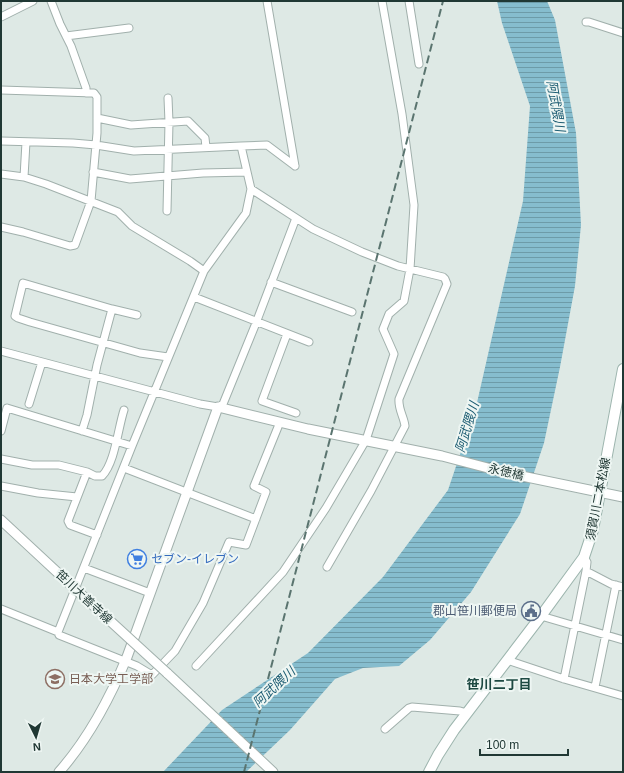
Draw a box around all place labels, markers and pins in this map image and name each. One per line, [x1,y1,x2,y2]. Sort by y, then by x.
supermarket icon: セブン-イレブン [126,548,148,570]
place label: セブン-イレブン [151,552,239,566]
public building icon: 郡山笹川郵便局 [520,600,542,622]
place label: 郡山笹川郵便局 [433,604,517,618]
school or university icon: 日本大学工学部 [44,668,66,690]
place label: 日本大学工学部 [69,672,153,686]

